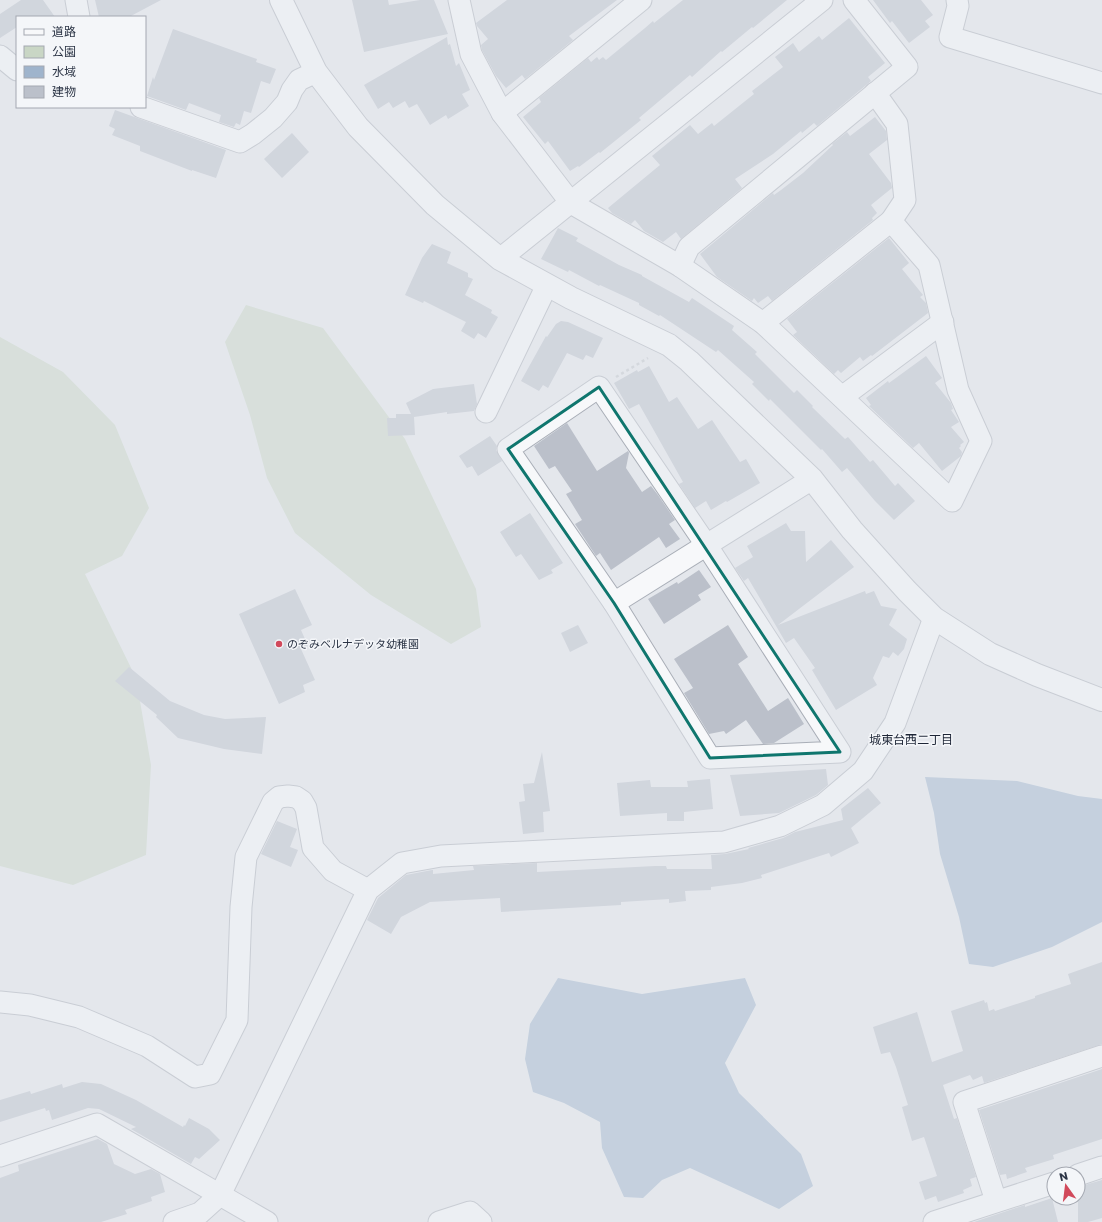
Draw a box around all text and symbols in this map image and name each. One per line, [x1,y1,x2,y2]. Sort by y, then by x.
legend [16,16,146,108]
text: 道路 [52,23,76,40]
text: 公園 [52,43,76,60]
text: 水域 [52,63,76,80]
text: 建物 [52,83,76,100]
place label: のぞみベルナデッタ幼稚園 [287,636,419,652]
marker: のぞみベルナデッタ幼稚園 [274,639,284,649]
district label: 城東台西二丁目 [869,731,953,748]
north arrow [1046,1166,1086,1206]
text: N [1058,1168,1070,1185]

